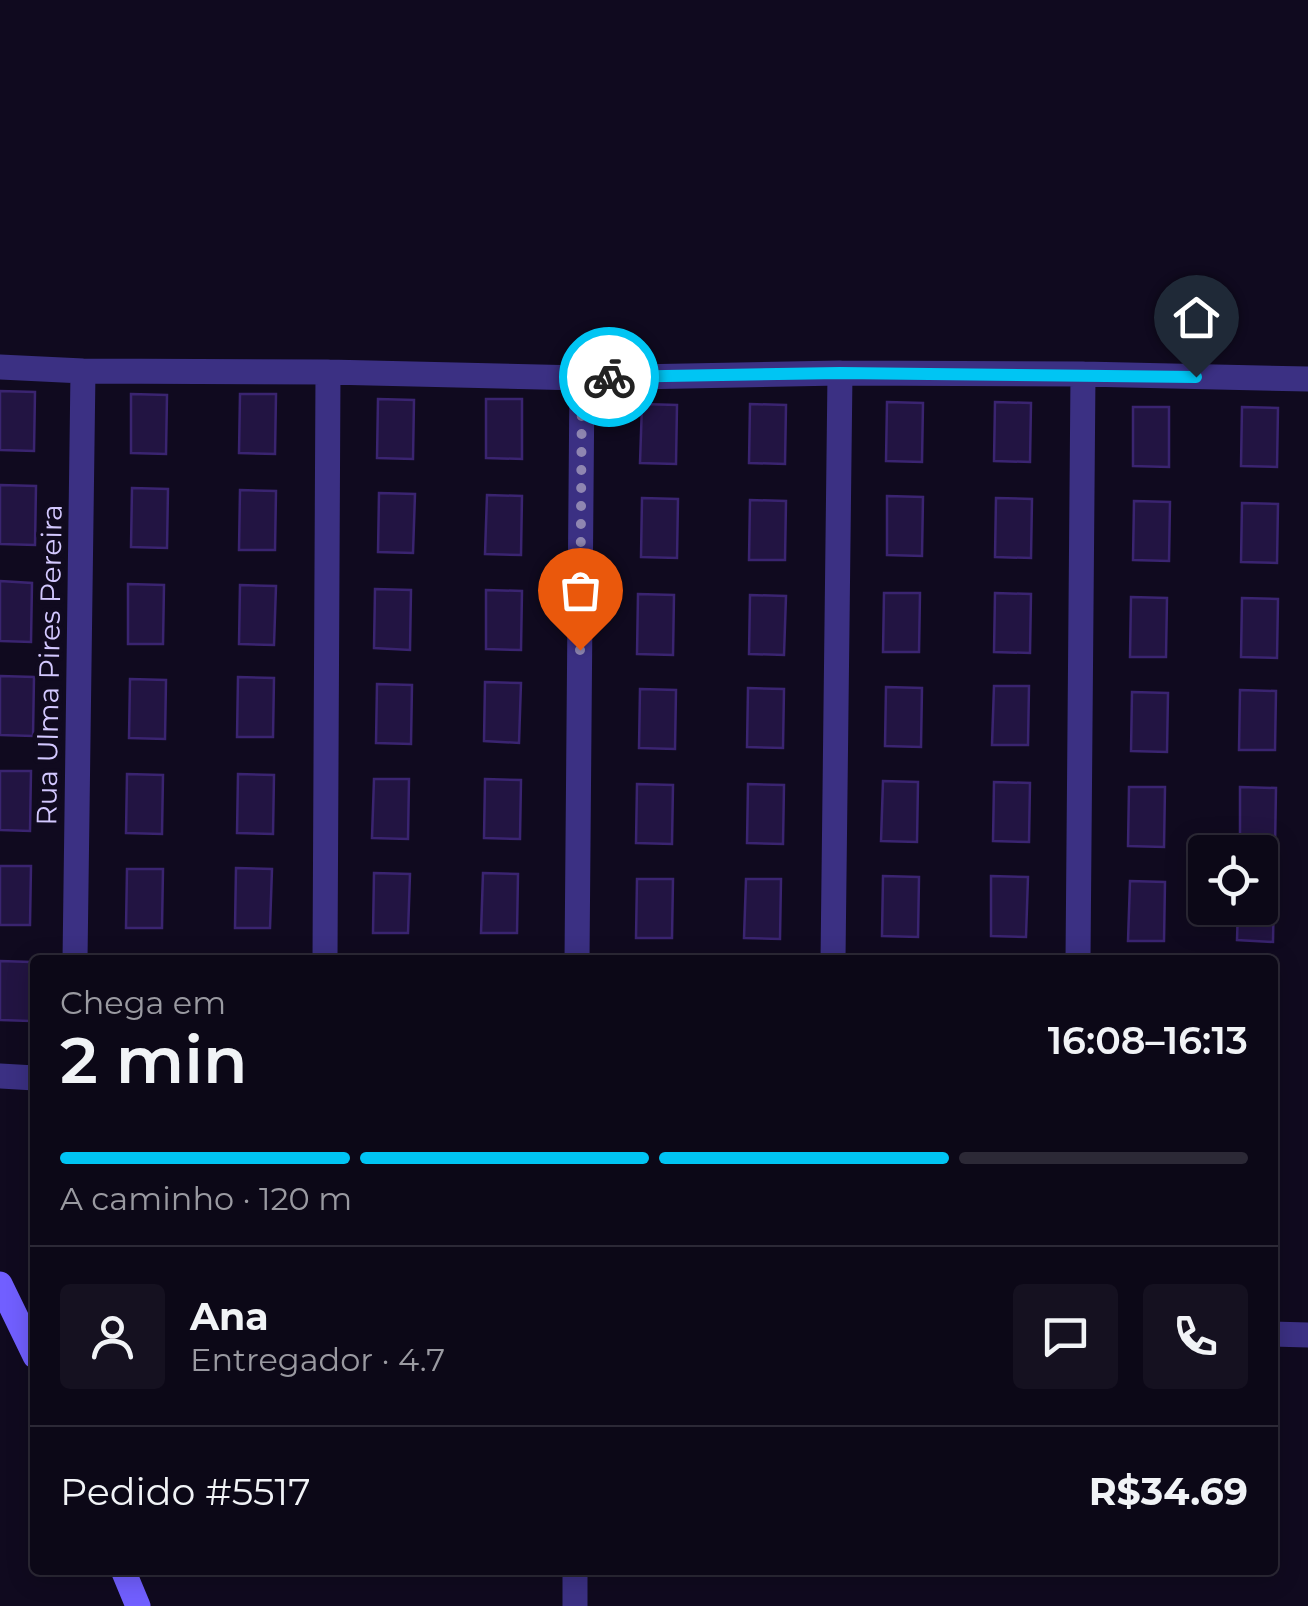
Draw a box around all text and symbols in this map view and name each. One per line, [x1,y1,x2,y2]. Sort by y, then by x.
pin [1154,275,1239,378]
icon: home [1169,290,1224,345]
courier [559,327,659,427]
icon: bike [582,350,637,405]
street label: Rua Ulma Pires Pereira [29,504,69,826]
pin [538,548,623,651]
icon: bag [553,563,608,618]
map controls [1188,835,1278,925]
button: locate [1188,835,1278,925]
text: Chega em [60,983,226,1022]
text: 16:08–16:13 [1048,1017,1248,1064]
text: 2 min [60,1020,248,1099]
text: A caminho · 120 m [60,1179,352,1218]
button: person [60,1284,165,1389]
button: chat [1013,1284,1118,1389]
button: phone [1143,1284,1248,1389]
text: Ana [190,1293,269,1340]
text: Entregador · 4.7 [190,1340,445,1379]
text: Pedido #5517 [60,1468,311,1515]
text: R$34.69 [1089,1468,1248,1515]

